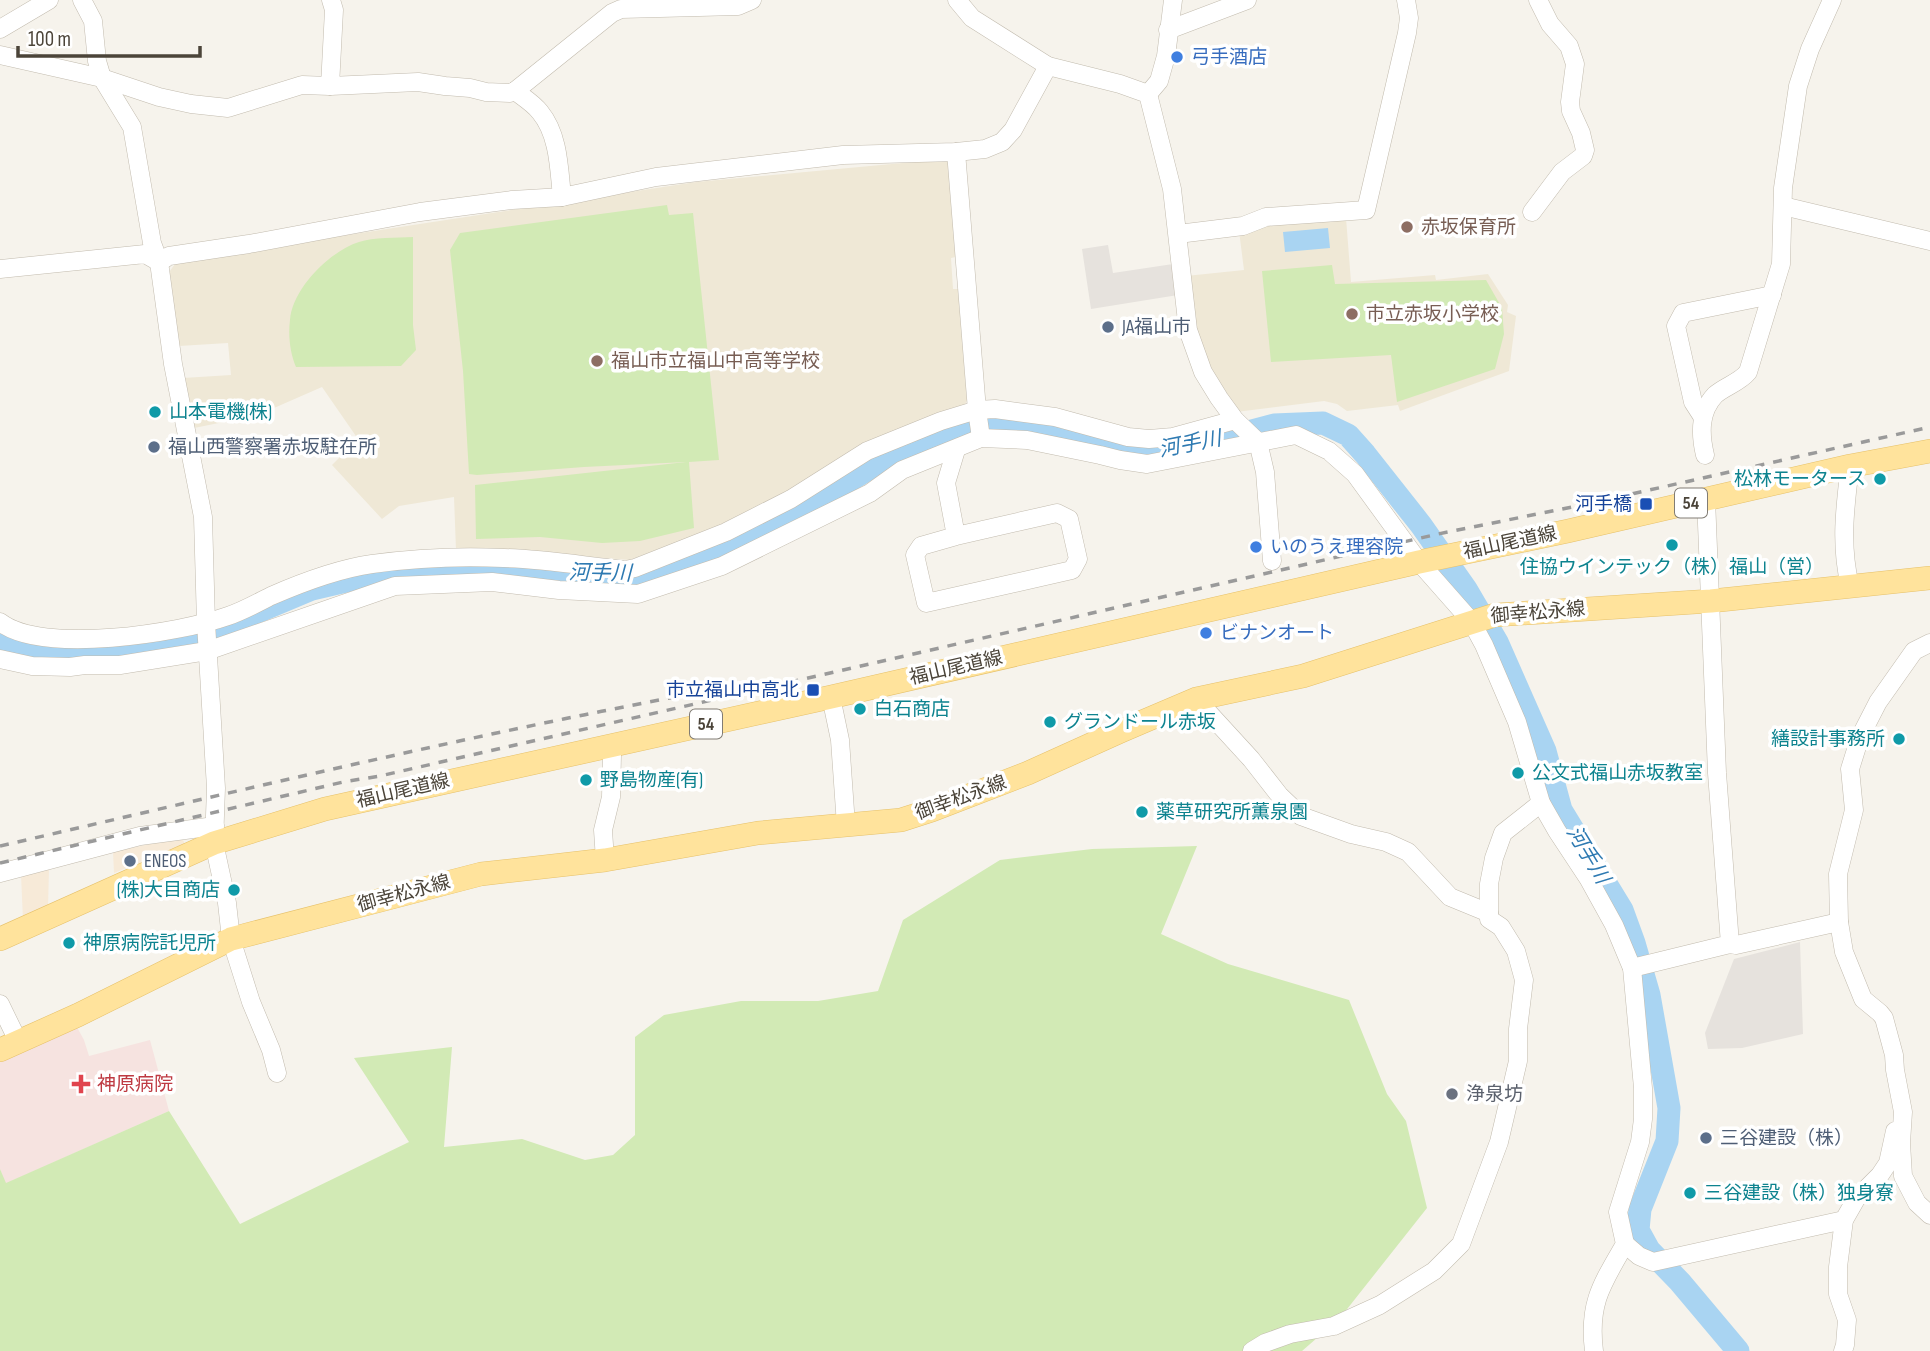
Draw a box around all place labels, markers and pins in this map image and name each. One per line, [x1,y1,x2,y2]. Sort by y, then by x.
place label: 弓手酒店 [1191,46,1267,69]
marker: 弓手酒店 [1169,49,1185,65]
place label: 赤坂保育所 [1421,216,1516,239]
marker: 赤坂保育所 [1399,219,1415,235]
place label: 市立赤坂小学校 [1366,303,1499,326]
marker: 市立赤坂小学校 [1344,306,1360,322]
place label: JA福山市 [1121,316,1191,339]
marker: JA福山市 [1100,319,1116,335]
place label: 福山市立福山中高等学校 [611,350,820,373]
marker: 福山市立福山中高等学校 [589,353,605,369]
place label: 山本電機(株) [169,401,272,424]
marker: 山本電機(株) [147,404,163,420]
place label: 福山西警察署赤坂駐在所 [168,436,377,459]
marker: 福山西警察署赤坂駐在所 [146,439,162,455]
place label: 松林モータース [1734,468,1866,491]
marker: 松林モータース [1872,471,1888,487]
place label: 河手橋 [1575,493,1632,516]
marker: 河手橋 [1638,496,1654,512]
place label: いのうえ理容院 [1270,536,1403,559]
marker: 住協ウインテック（株）福山（営） [1664,537,1680,553]
marker: いのうえ理容院 [1248,539,1264,555]
place label: 住協ウインテック（株）福山（営） [1520,556,1824,579]
place label: ビナンオート [1220,622,1334,645]
marker: ビナンオート [1198,625,1214,641]
place label: 市立福山中高北 [666,679,799,702]
marker: 市立福山中高北 [805,682,821,698]
place label: 白石商店 [874,698,950,721]
marker: 白石商店 [852,701,868,717]
place label: グランドール赤坂 [1064,711,1216,734]
marker: グランドール赤坂 [1042,714,1058,730]
place label: 繕設計事務所 [1771,728,1885,751]
marker: 繕設計事務所 [1891,731,1907,747]
place label: 公文式福山赤坂教室 [1532,762,1703,785]
marker: 公文式福山赤坂教室 [1510,765,1526,781]
place label: 野島物産(有) [600,769,703,792]
marker: 野島物産(有) [578,772,594,788]
place label: 薬草研究所薫泉園 [1156,801,1308,824]
marker: 薬草研究所薫泉園 [1134,804,1150,820]
place label: ENEOS [144,850,186,873]
marker: ENEOS [122,853,138,869]
place label: (株)大目商店 [117,879,220,902]
marker: (株)大目商店 [226,882,242,898]
place label: 神原病院託児所 [83,932,216,955]
marker: 神原病院託児所 [61,935,77,951]
place label: 神原病院 [97,1073,173,1096]
marker: 神原病院 [71,1074,91,1094]
place label: 浄泉坊 [1466,1083,1523,1106]
marker: 浄泉坊 [1444,1086,1460,1102]
place label: 三谷建設（株） [1720,1127,1853,1150]
marker: 三谷建設（株） [1698,1130,1714,1146]
place label: 三谷建設（株）独身寮 [1704,1182,1894,1205]
marker: 三谷建設（株）独身寮 [1682,1185,1698,1201]

